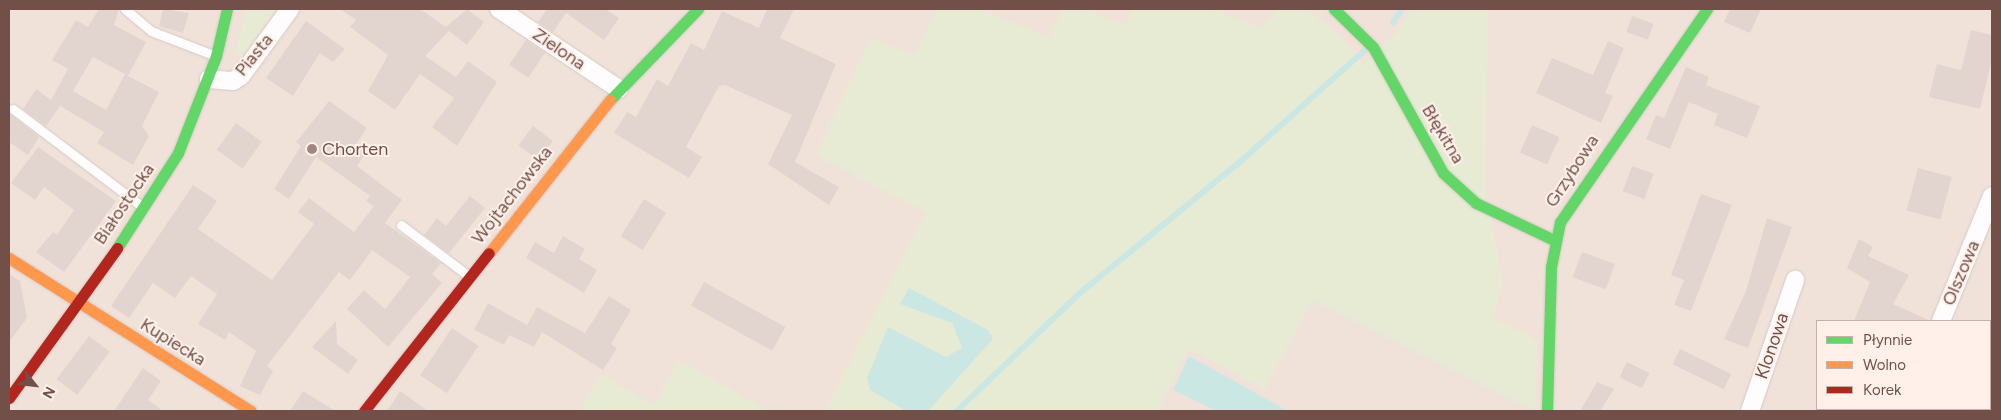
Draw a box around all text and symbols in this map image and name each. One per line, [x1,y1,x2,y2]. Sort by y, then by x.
street label: Zielona [528,24,590,74]
street label: Piasta [230,30,278,80]
street label: Błękitna [1417,101,1469,167]
street label: Grzybowa [1541,131,1603,211]
place label: Chorten [322,138,388,160]
street label: Wojtachowska [467,142,557,248]
marker: Chorten [306,143,318,155]
street label: Białostocka [89,159,159,249]
street label: Olszowa [1938,237,1984,309]
street label: Klonowa [1751,310,1793,382]
street label: Kupiecka [136,313,210,371]
legend [1816,320,1991,410]
text: Płynnie [1863,331,1912,349]
text: Wolno [1863,356,1906,374]
north arrow [10,360,60,410]
text: Korek [1863,381,1901,399]
text: N [39,384,59,401]

